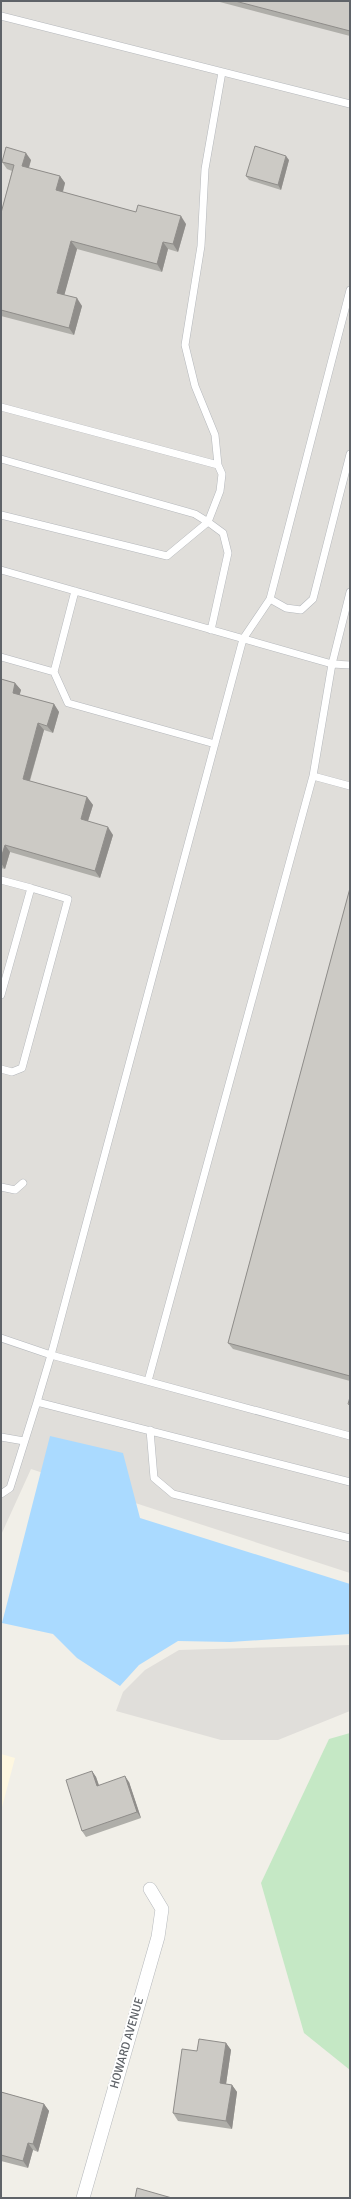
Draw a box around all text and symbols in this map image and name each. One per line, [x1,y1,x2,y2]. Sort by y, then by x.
street label: HOWARD AVENUE [107,1995,147,2090]

